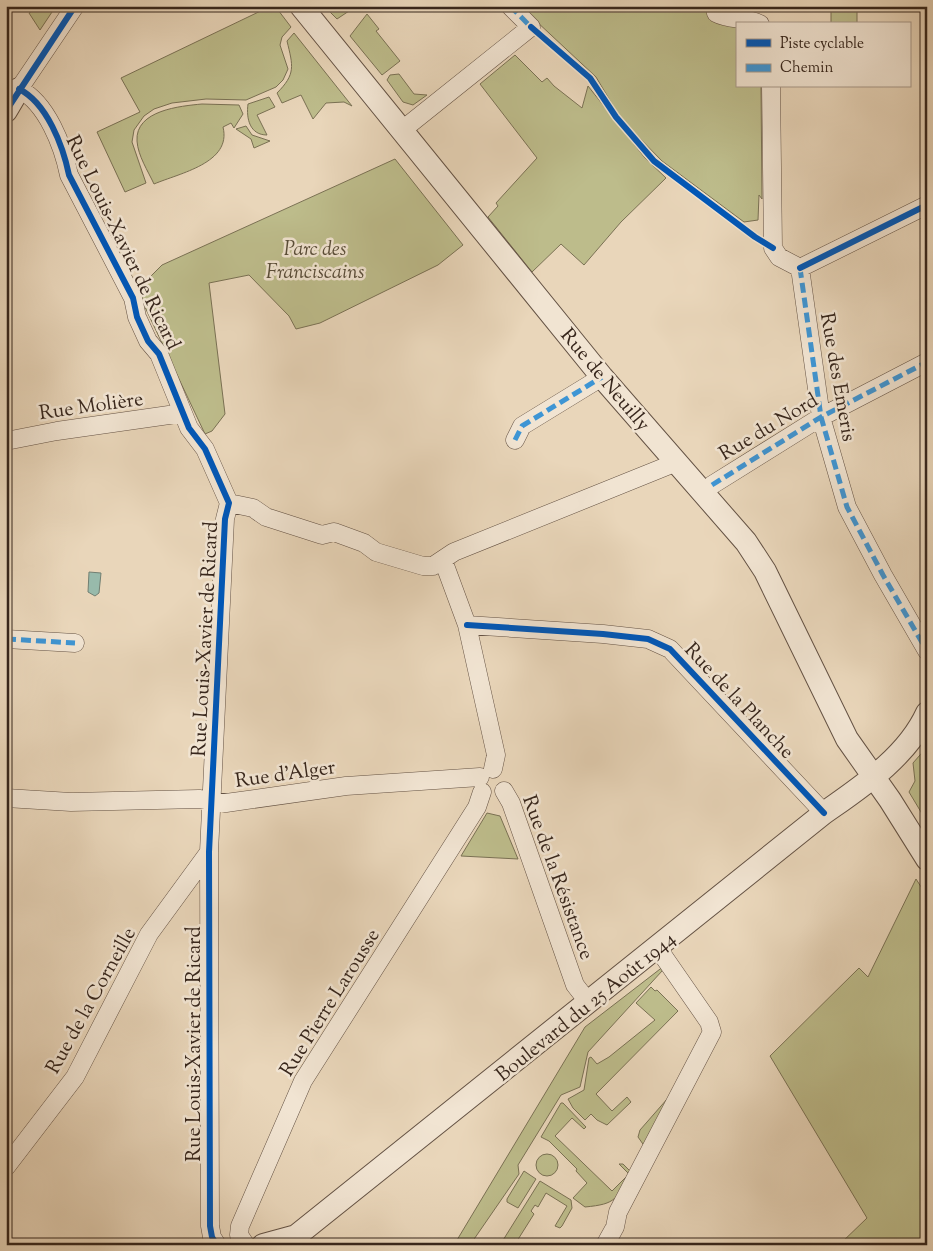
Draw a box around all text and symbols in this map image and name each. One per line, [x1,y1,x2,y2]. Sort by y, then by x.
legend [736,22,910,88]
text: Piste cyclable [780,34,864,55]
text: Chemin [780,58,833,79]
street label: Rue Louis-Xavier de Ricard [57,131,186,355]
park label: Parc des Franciscains [266,236,365,288]
street label: Rue des Emeris [811,311,862,444]
street label: Rue de Neuilly [552,323,656,438]
street label: Rue Molière [37,386,145,429]
street label: Rue du Nord [714,387,824,469]
street label: Rue Louis-Xavier de Ricard [186,521,227,758]
street label: Rue de la Planche [676,637,800,766]
street label: Rue d'Alger [233,754,338,797]
street label: Rue de la Résistance [513,792,600,964]
street label: Rue de la Corneille [40,923,145,1080]
street label: Rue Pierre Larousse [274,924,388,1083]
street label: Rue Louis-Xavier de Ricard [181,926,210,1162]
street label: Boulevard du 25 Août 1944 [490,926,683,1090]

